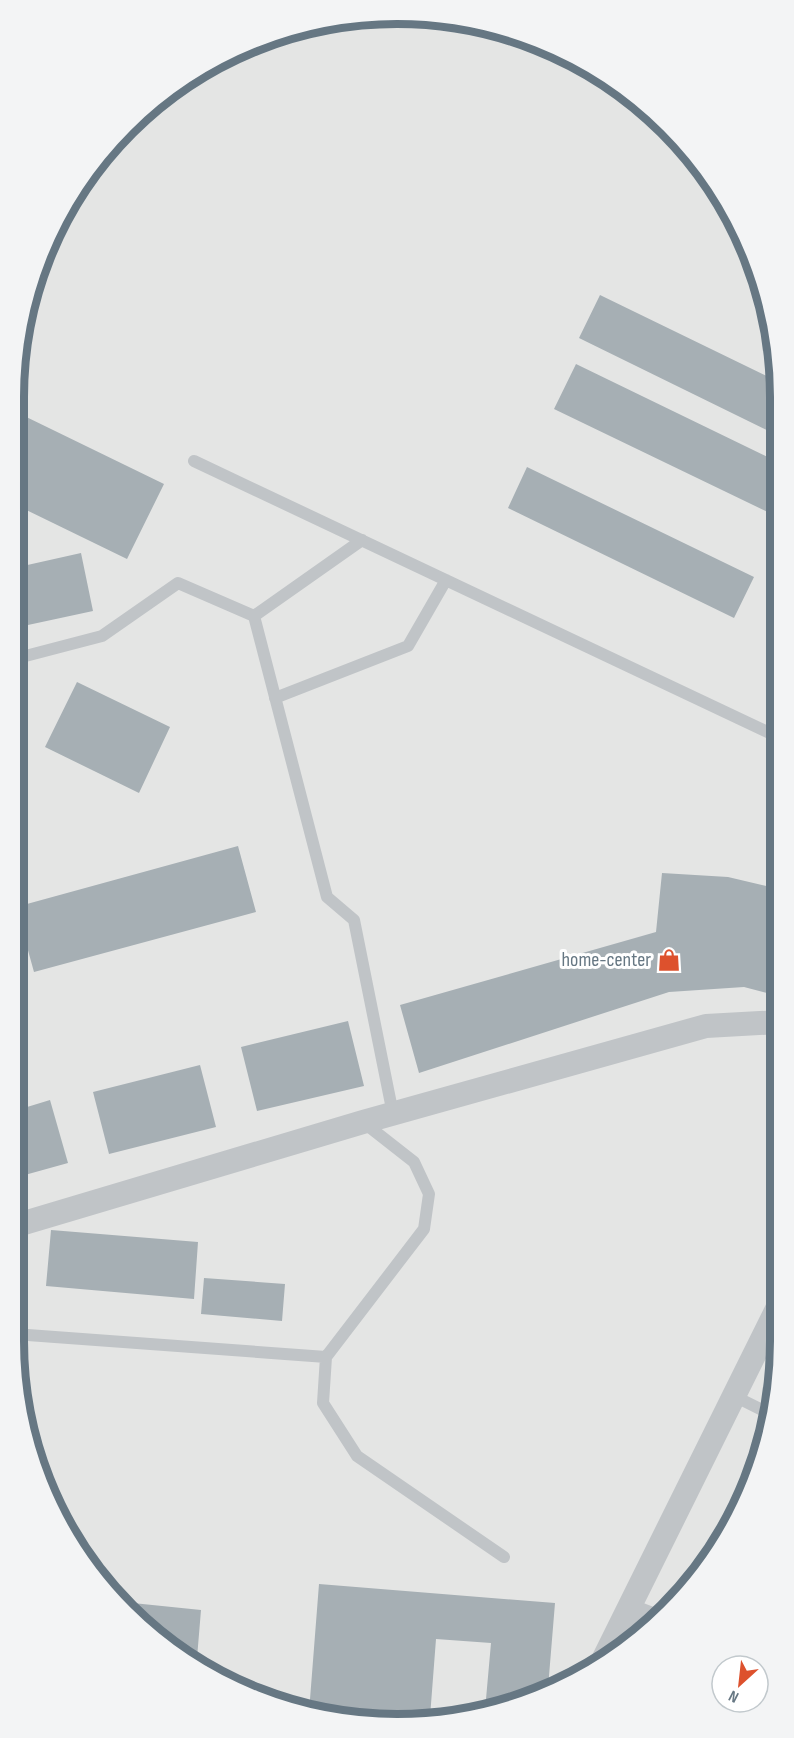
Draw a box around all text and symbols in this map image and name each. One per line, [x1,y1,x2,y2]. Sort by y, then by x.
shop icon: home-center [656,947,682,973]
place label: home-center [562,948,651,972]
north arrow [710,1654,770,1714]
text: N [726,1686,742,1706]

